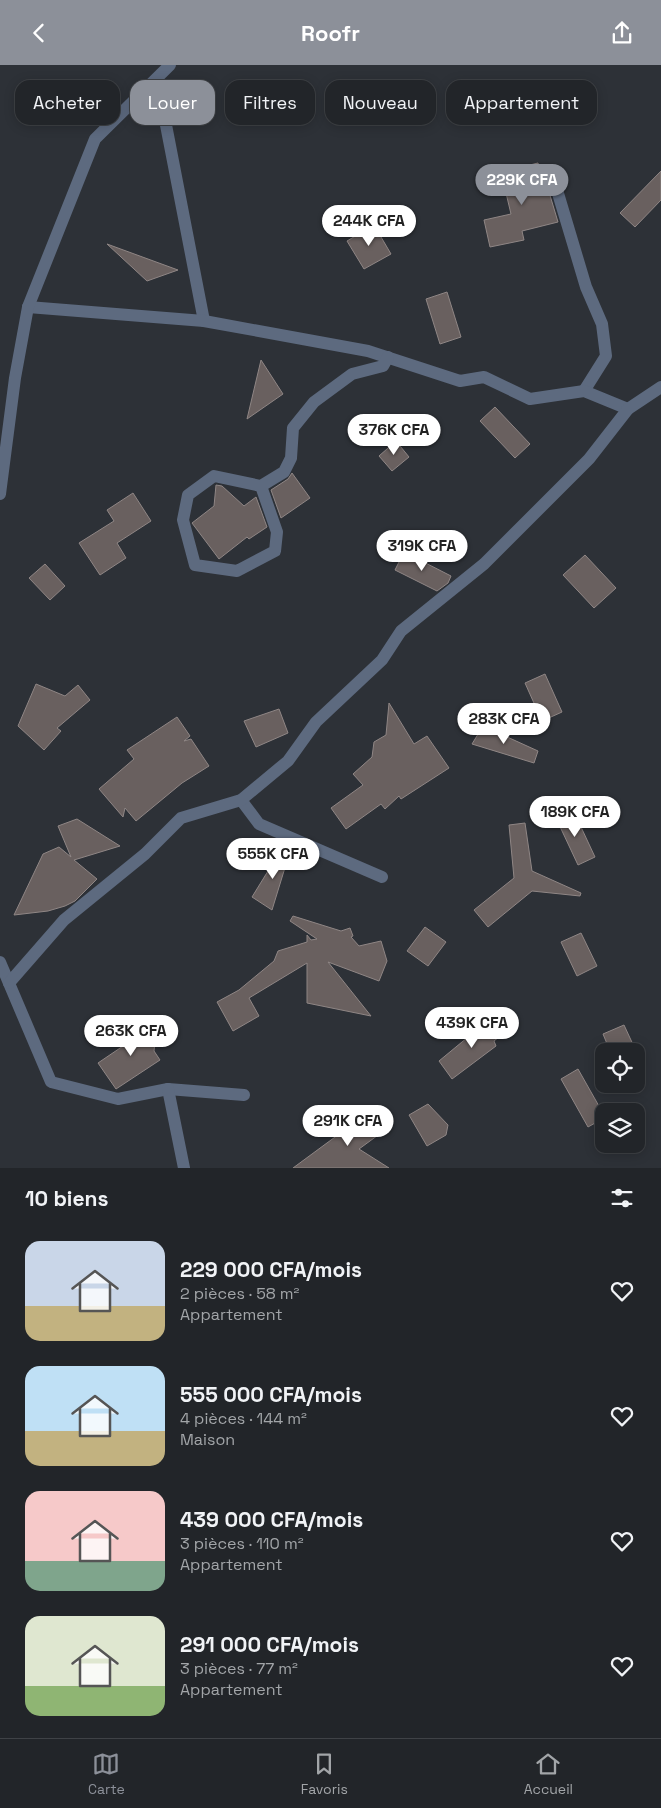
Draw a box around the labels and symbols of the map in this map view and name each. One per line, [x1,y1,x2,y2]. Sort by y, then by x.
pin: 229K CFA [470,163,574,206]
pin: 244K CFA [317,205,421,247]
pin: 376K CFA [342,413,446,456]
pin: 319K CFA [370,529,474,572]
pin: 283K CFA [452,703,556,745]
pin: 189K CFA [523,795,627,838]
pin: 555K CFA [221,837,325,880]
pin: 439K CFA [420,1007,524,1049]
pin: 263K CFA [79,1015,183,1057]
pin: 291K CFA [296,1105,400,1147]

